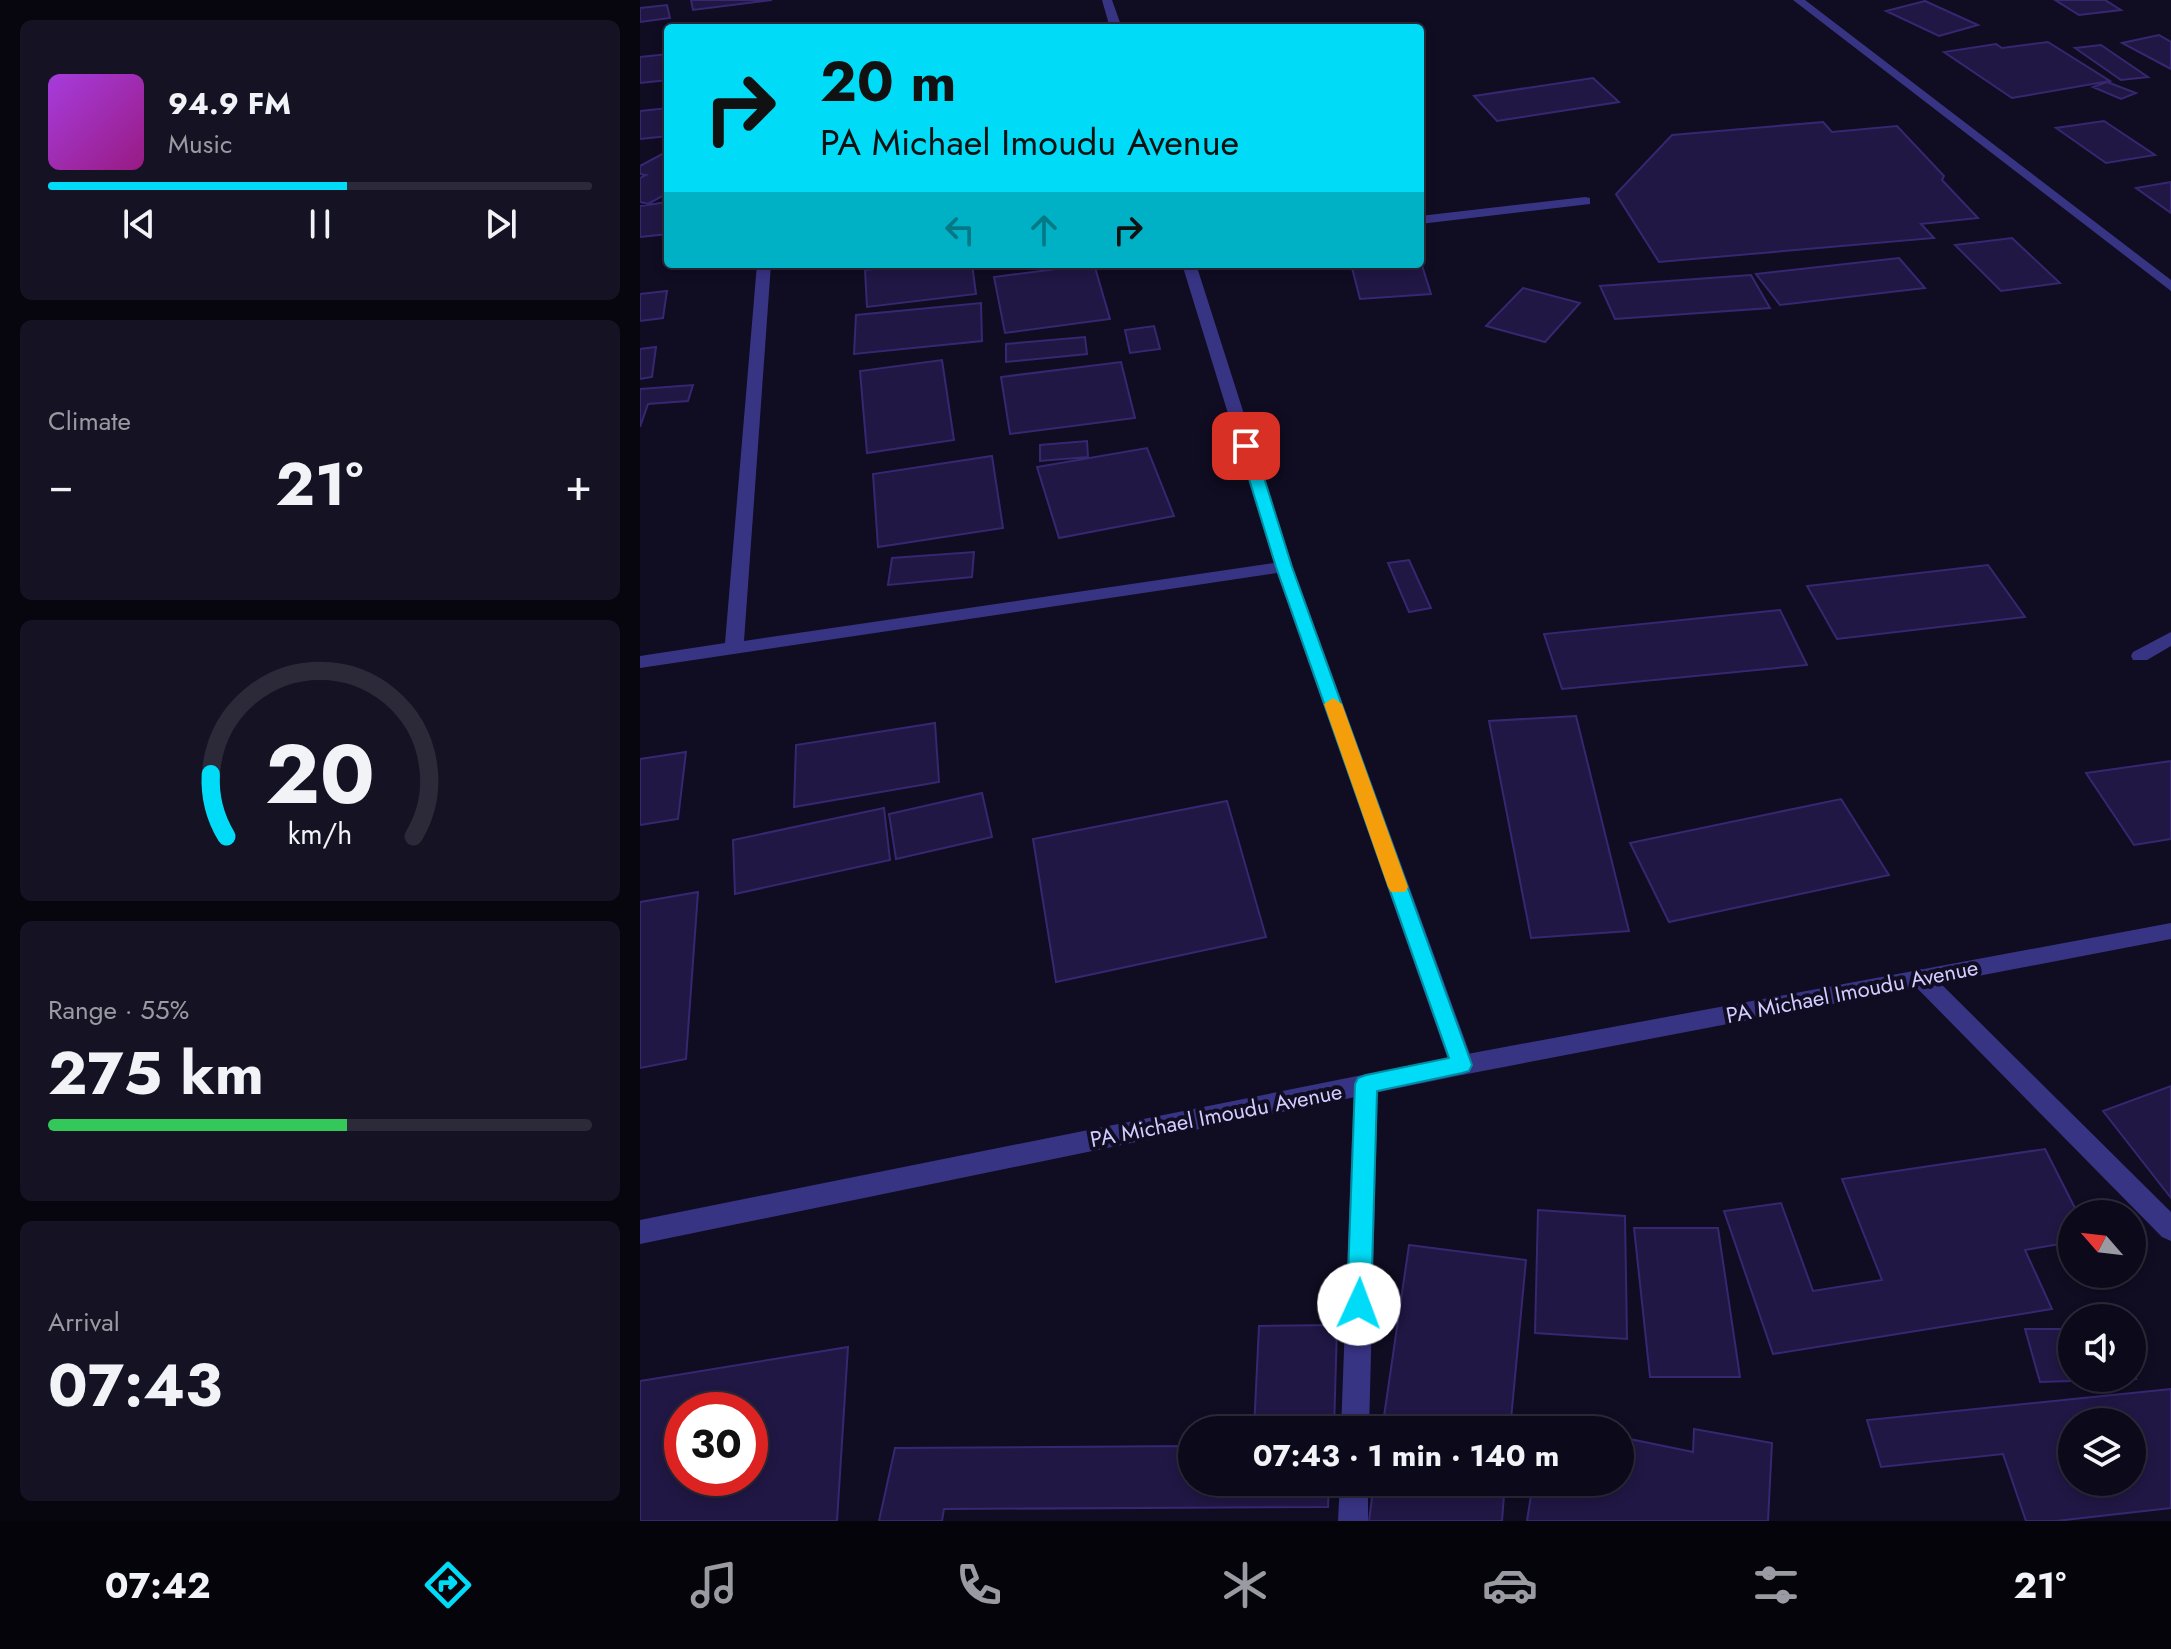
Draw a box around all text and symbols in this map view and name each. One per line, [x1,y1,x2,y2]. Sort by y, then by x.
text: 20 m [820,41,957,122]
icon: right [688,56,792,160]
text: 94.9 FM [168,82,291,125]
text: PA Michael Imoudu Avenue [820,116,1239,168]
text: Music [168,125,232,163]
icon: previous [117,202,161,246]
icon: pause [298,202,342,246]
icon: next [479,202,523,246]
icon: left [938,208,982,252]
icon: ahead [1022,208,1066,252]
icon: right [1106,208,1150,252]
text: Climate [48,402,131,440]
pin [1212,412,1280,480]
icon: arrive [1224,424,1268,468]
text: 21° [276,441,363,528]
text: − [48,453,74,517]
text: + [565,453,592,517]
text: 20 [265,713,375,833]
text: km/h [288,813,352,855]
street label: PA Michael Imoudu Avenue [1723,951,1981,1031]
text: Range · 55% [48,991,189,1029]
text: 275 km [48,1030,264,1117]
street label: PA Michael Imoudu Avenue [1087,1075,1345,1155]
north arrow [2058,1200,2146,1288]
map controls [2058,1200,2146,1496]
position arrow [1317,1262,1401,1346]
text: Arrival [48,1303,120,1341]
button: sound [2058,1304,2146,1392]
text: 07:43 [48,1342,222,1429]
speed limit sign: 30 [664,1392,768,1496]
button: layers [2058,1408,2146,1496]
text: 07:43 · 1 min · 140 m [1253,1434,1559,1477]
icon: directions [420,1557,476,1613]
icon: music [686,1557,742,1613]
icon: phone [951,1557,1007,1613]
icon: climate [1217,1557,1273,1613]
icon: car [1482,1557,1538,1613]
icon: filters [1748,1557,1804,1613]
text: 07:42 [105,1559,211,1611]
text: 21° [2013,1559,2066,1611]

